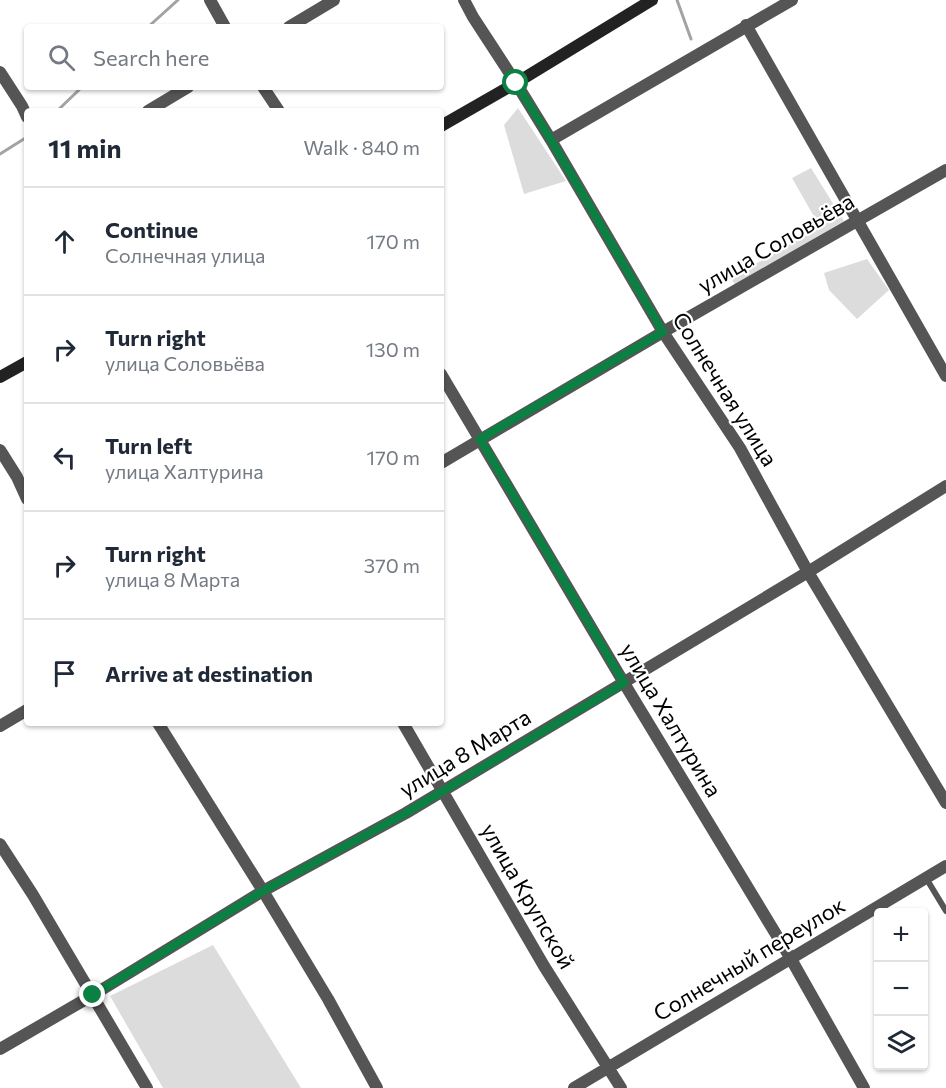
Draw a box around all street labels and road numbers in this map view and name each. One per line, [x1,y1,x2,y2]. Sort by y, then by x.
street label: улица Соловьёва [693,187,859,298]
street label: Солнечная улица [667,307,784,471]
street label: улица Халтурина [615,638,728,802]
street label: улица 8 Марта [394,703,535,802]
street label: улица Крупской [476,818,581,973]
street label: Солнечный переулок [648,891,850,1026]

